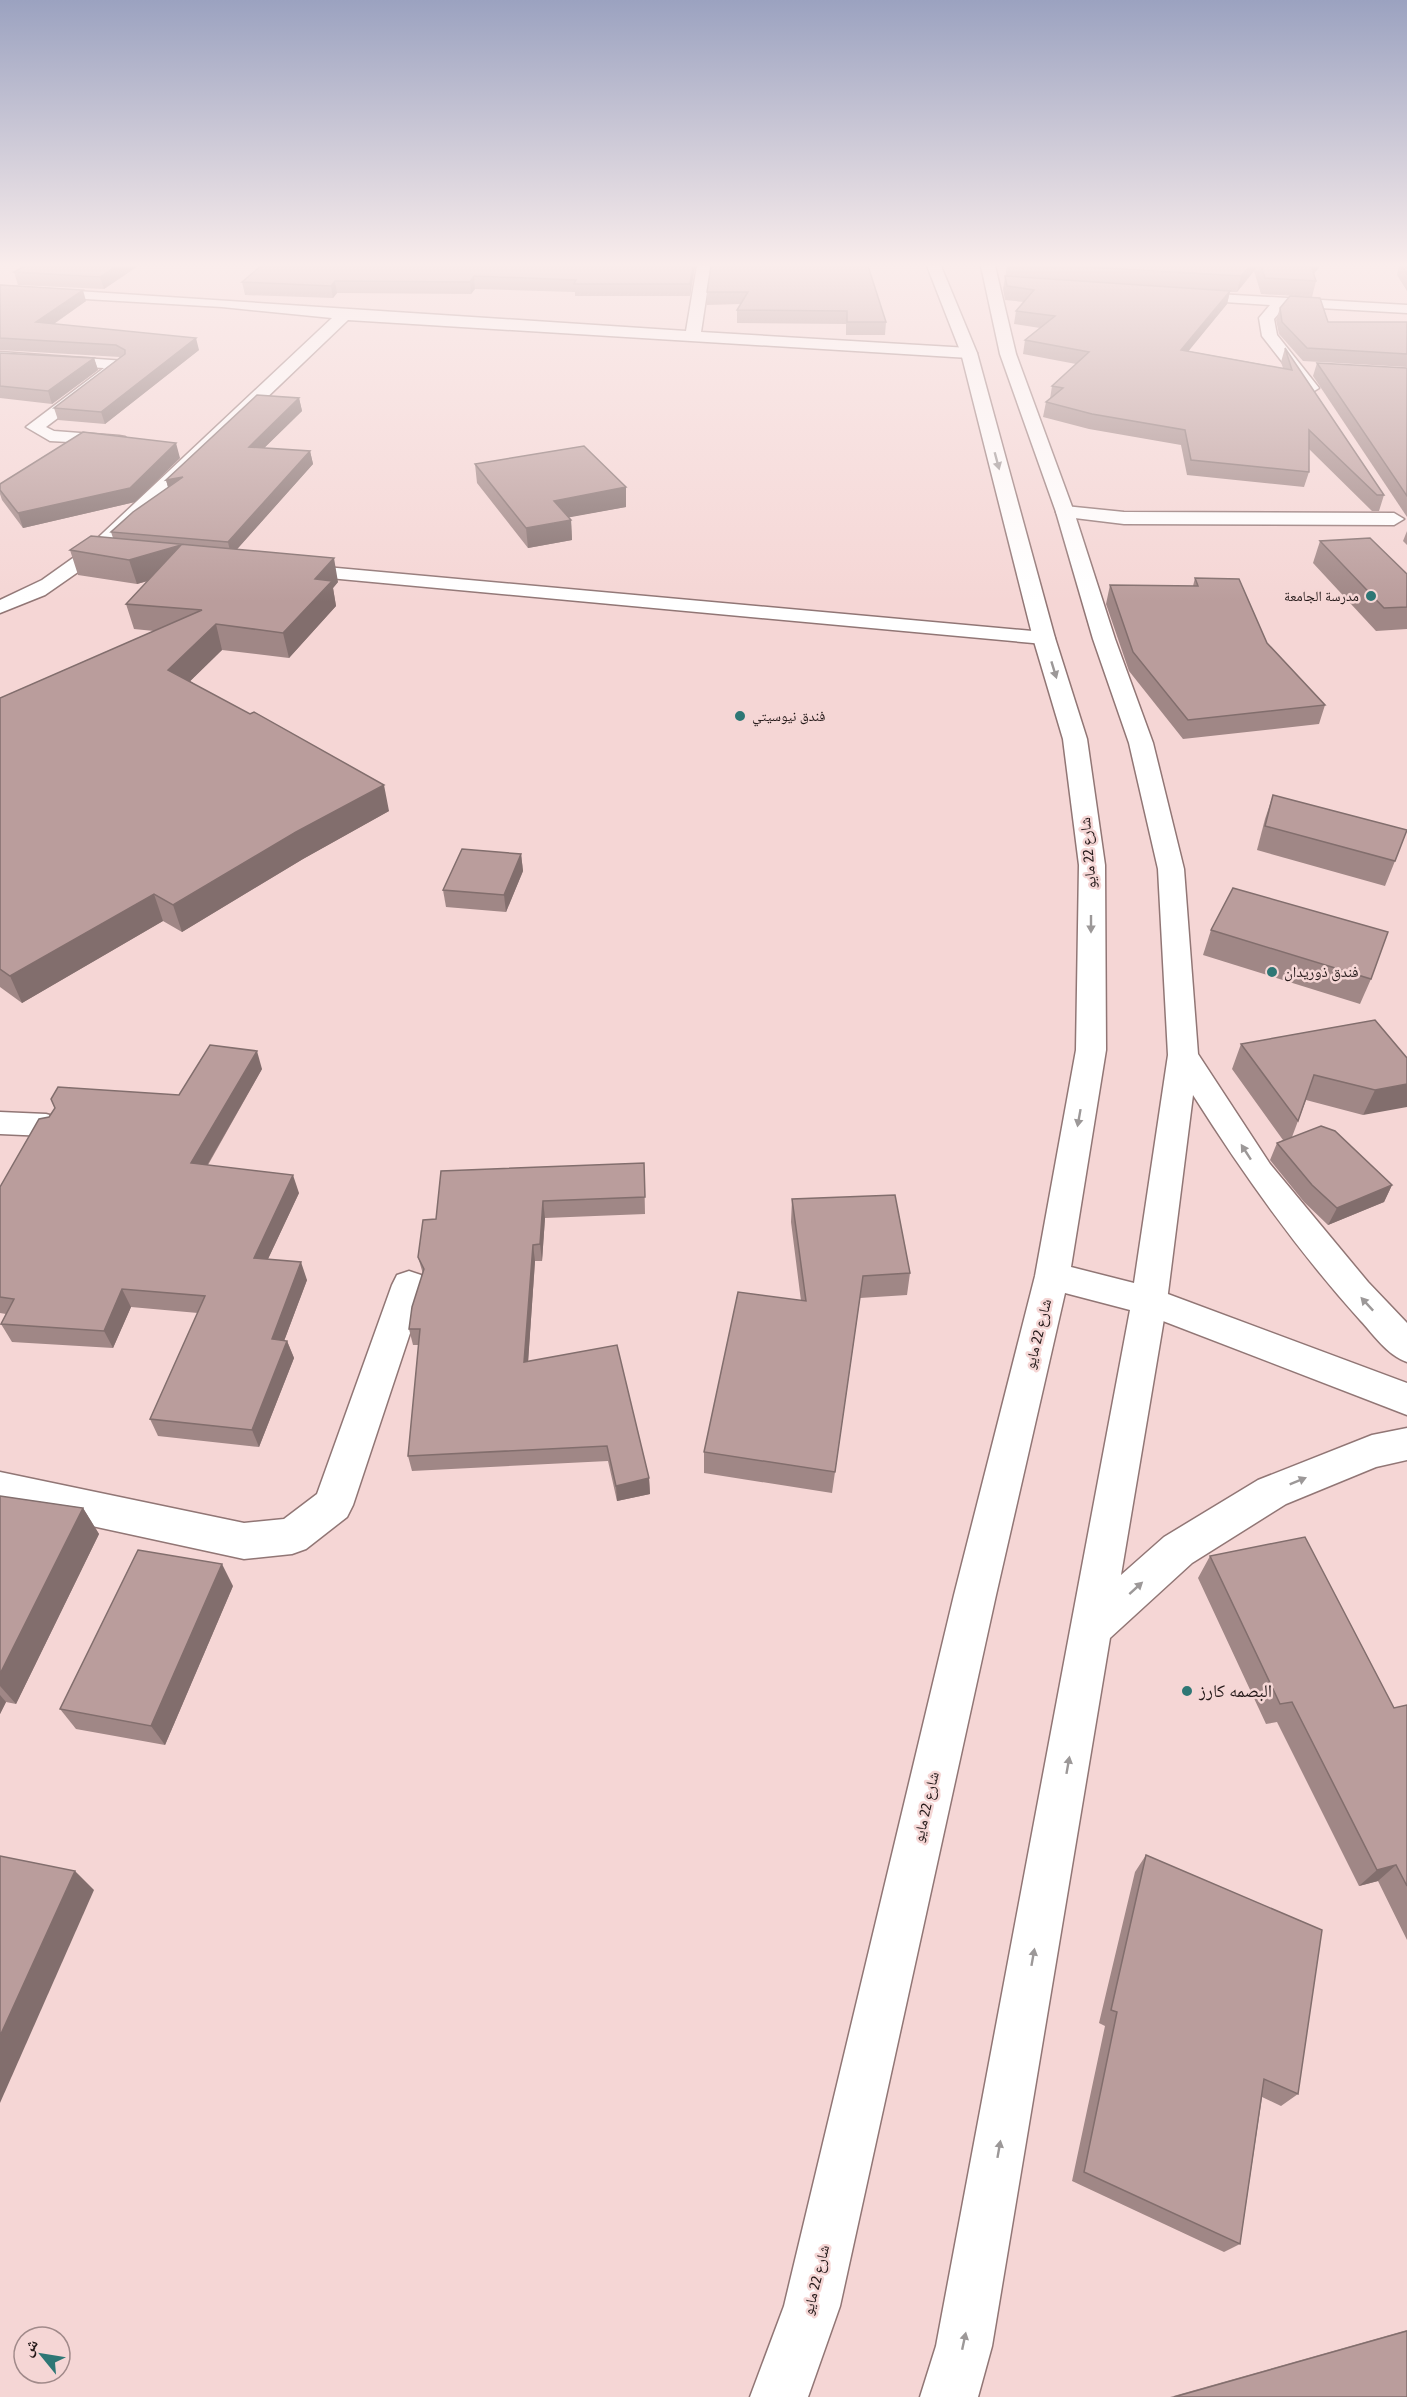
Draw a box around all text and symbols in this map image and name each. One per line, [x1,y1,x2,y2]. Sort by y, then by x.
one-way arrow [993,452,1002,470]
place label: مدرسة الجامعة [1284,588,1359,605]
marker: مدرسة الجامعة [1364,589,1378,603]
one-way arrow [1050,661,1059,679]
place label: فندق نيوسيتي [752,708,825,727]
marker: فندق نيوسيتي [733,709,747,723]
street label: شارع 22 مايو [1076,816,1101,889]
one-way arrow [1086,914,1096,933]
place label: فندق ذوريدان [1284,963,1359,982]
marker: فندق ذوريدان [1265,965,1279,979]
one-way arrow [1075,1108,1084,1127]
one-way arrow [1240,1144,1252,1160]
street label: شارع 22 مايو [1021,1297,1056,1371]
one-way arrow [1361,1297,1374,1312]
one-way arrow [1289,1476,1307,1485]
one-way arrow [1128,1582,1143,1595]
place label: البصمه كارز [1198,1680,1272,1702]
marker: البصمه كارز [1180,1684,1194,1698]
one-way arrow [1064,1755,1073,1774]
street label: شارع 22 مايو [909,1770,944,1844]
one-way arrow [1029,1947,1038,1966]
one-way arrow [995,2139,1004,2158]
street label: شارع 22 مايو [799,2243,834,2317]
north arrow [12,2325,72,2385]
one-way arrow [960,2331,970,2350]
text: ش [17,2336,42,2360]

